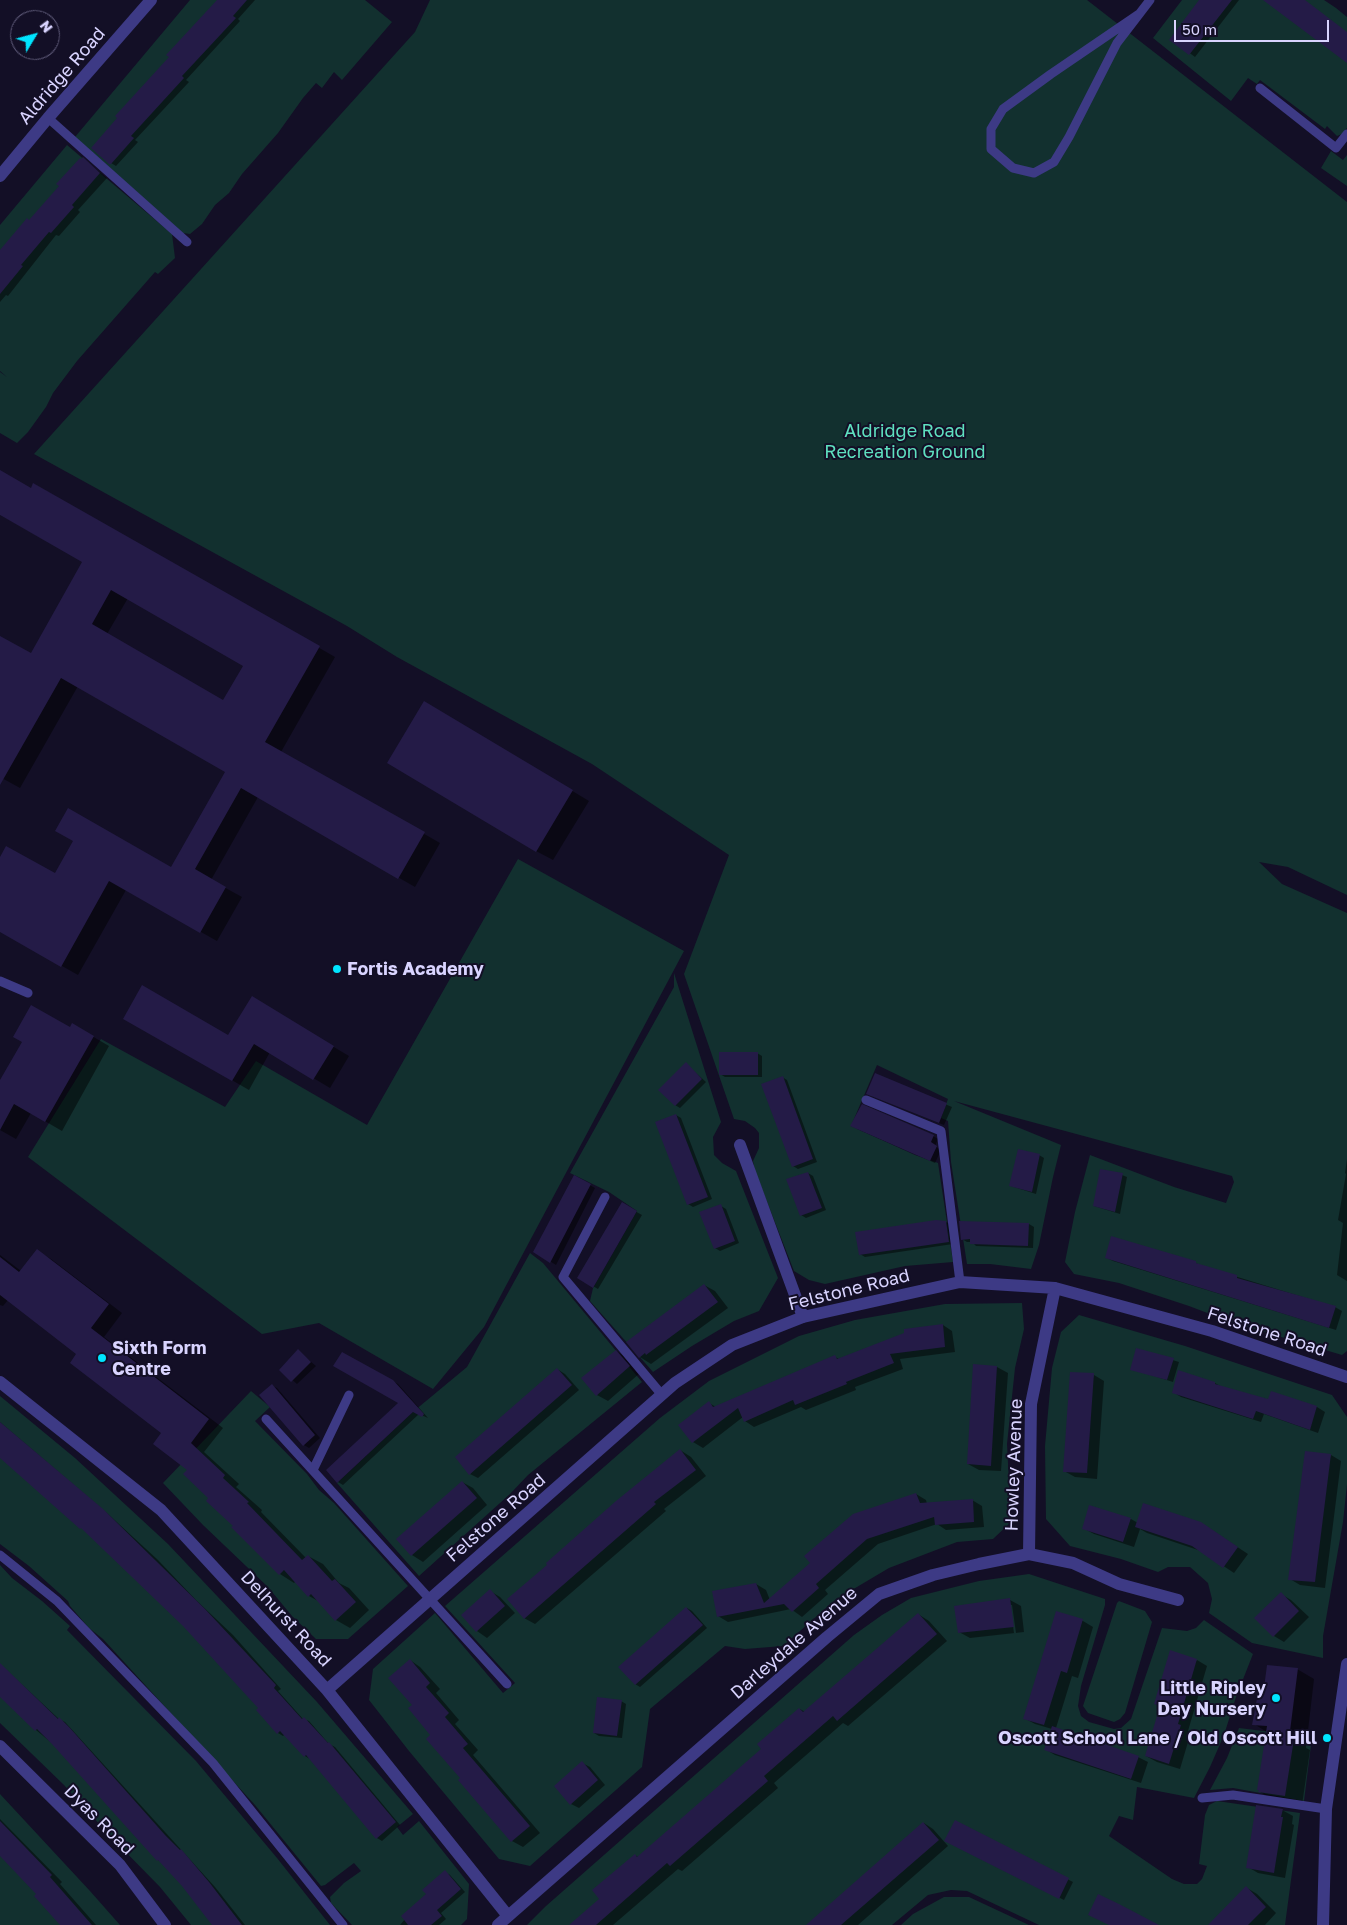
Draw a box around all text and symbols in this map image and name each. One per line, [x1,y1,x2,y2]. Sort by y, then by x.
north arrow [10,10,60,60]
scale bar [1177,10,1332,42]
text: N [37,17,57,36]
text: 50 m [1182,20,1217,38]
street label: Aldridge Road [14,23,110,129]
park label: Aldridge Road Recreation Ground [824,420,986,462]
place label: Fortis Academy [347,958,484,980]
marker: Fortis Academy [331,963,343,975]
street label: Felstone Road [786,1264,912,1316]
street label: Felstone Road [1205,1303,1329,1361]
place label: Sixth Form Centre [112,1337,206,1380]
marker: Sixth Form Centre [96,1352,108,1364]
street label: Howley Avenue [1001,1398,1027,1532]
street label: Felstone Road [442,1469,550,1567]
street label: Delhurst Road [236,1567,336,1671]
street label: Darleydale Avenue [726,1582,862,1704]
place label: Little Ripley Day Nursery [1157,1677,1266,1720]
marker: Little Ripley Day Nursery [1270,1692,1282,1704]
place label: Oscott School Lane / Old Oscott Hill [998,1727,1317,1749]
marker: Oscott School Lane / Old Oscott Hill [1321,1732,1333,1744]
street label: Dyas Road [59,1780,139,1860]

